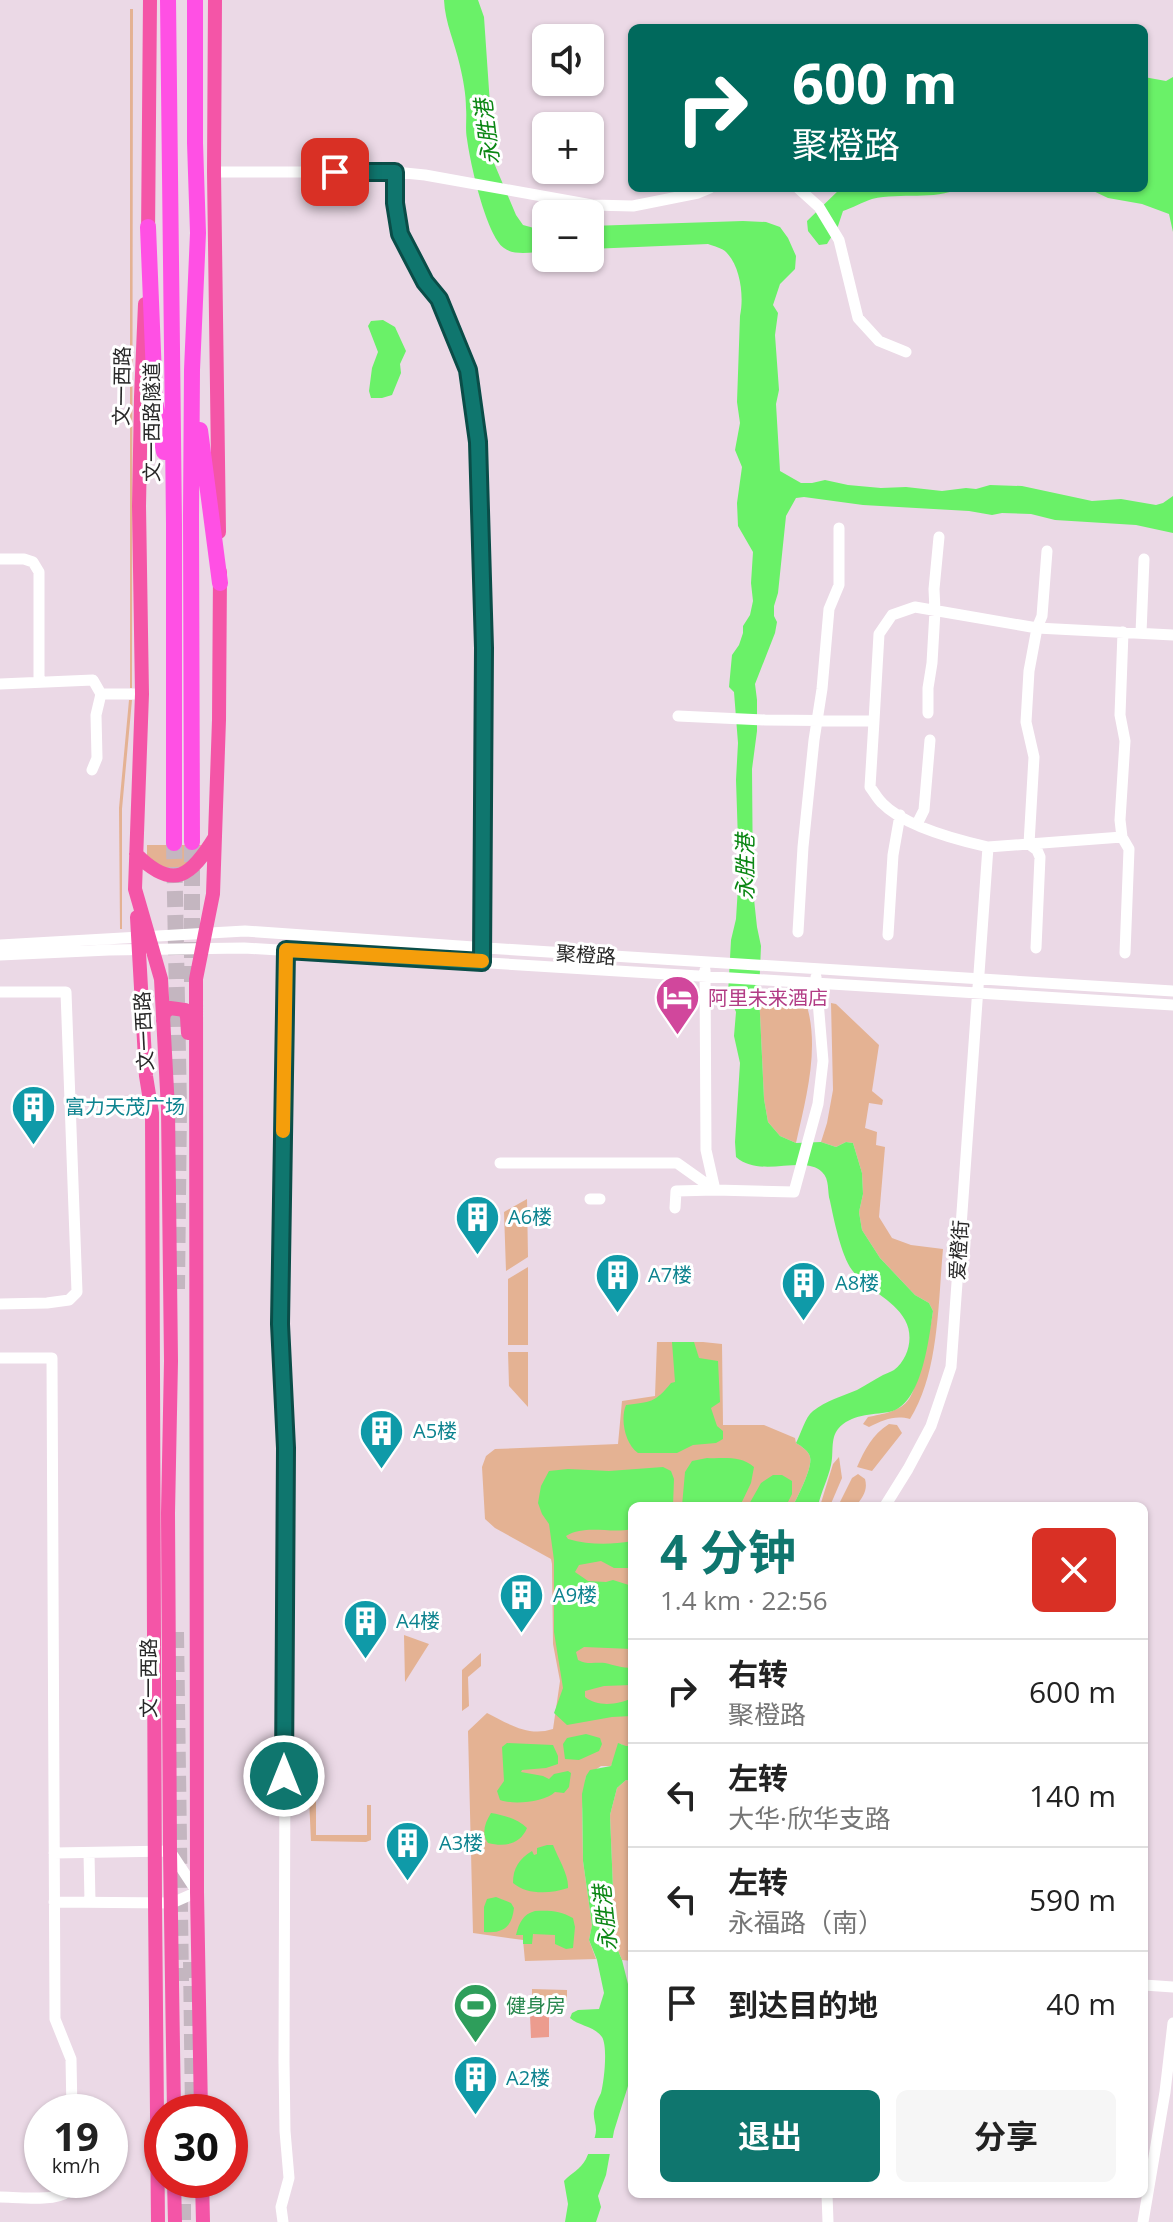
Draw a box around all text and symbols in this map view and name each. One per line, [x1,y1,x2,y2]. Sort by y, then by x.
map controls [532,24,604,272]
button: sound [532,24,604,96]
text: 600 m [792,44,958,120]
icon: right [660,56,764,160]
water label: 永胜港 [467,95,505,167]
button: + [532,112,604,184]
text: 聚橙路 [792,120,900,169]
pin [301,138,369,206]
icon: arrive [313,150,357,194]
button: − [532,200,604,272]
street label: 文一西路 [107,346,136,426]
street label: 文一西路隧道 [138,362,165,482]
water label: 永胜港 [729,831,759,900]
street label: 聚橙路 [555,939,617,970]
hotel icon: 阿里未来酒店 [653,974,701,1037]
place label: 阿里未来酒店 [708,984,828,1011]
street label: 文一西路 [128,990,159,1072]
building icon: 富力天茂广场 [10,1083,58,1146]
place label: 富力天茂广场 [65,1093,185,1120]
building icon: A6楼 [453,1193,501,1256]
place label: A6楼 [508,1203,552,1230]
street label: 爱橙街 [943,1219,974,1281]
building icon: A7楼 [593,1251,641,1314]
building icon: A8楼 [780,1259,828,1322]
place label: A7楼 [648,1261,692,1288]
place label: A8楼 [835,1269,879,1296]
building icon: A5楼 [358,1407,406,1470]
place label: A5楼 [413,1417,457,1444]
text: 4 分钟 [660,1519,796,1584]
button: close [1032,1528,1116,1612]
building icon: A9楼 [498,1571,546,1634]
place label: A9楼 [553,1581,597,1608]
text: 1.4 km · 22:56 [660,1582,828,1618]
building icon: A4楼 [341,1597,389,1660]
place label: A4楼 [396,1607,440,1634]
street label: 文一西路 [135,1638,162,1718]
text: 右转 [728,1653,788,1694]
icon: right [660,1669,704,1713]
text: 600 m [1029,1671,1116,1712]
text: 聚橙路 [728,1696,806,1732]
position arrow [242,1734,326,1818]
text: 左转 [728,1757,788,1798]
icon: left [660,1773,704,1817]
text: 140 m [1029,1775,1116,1816]
text: 大华·欣华支路 [728,1800,891,1836]
building icon: A3楼 [384,1819,432,1882]
place label: A3楼 [439,1829,483,1856]
text: 左转 [728,1861,788,1902]
icon: left [660,1877,704,1921]
text: 590 m [1029,1879,1116,1920]
water label: 永胜港 [585,1881,622,1952]
text: 永福路（南） [728,1904,884,1940]
icon: arrive [660,1981,704,2025]
sports icon: 健身房 [451,1982,499,2045]
text: 40 m [1046,1983,1116,2024]
text: 到达目的地 [728,1984,878,2025]
place label: 健身房 [506,1992,566,2019]
building icon: A2楼 [451,2054,499,2117]
place label: A2楼 [506,2064,550,2091]
button: 退出 [660,2090,880,2182]
button: 分享 [896,2090,1116,2182]
speed limit sign: 30 [144,2094,248,2198]
text: 19 [53,2108,99,2163]
text: km/h [52,2152,100,2179]

